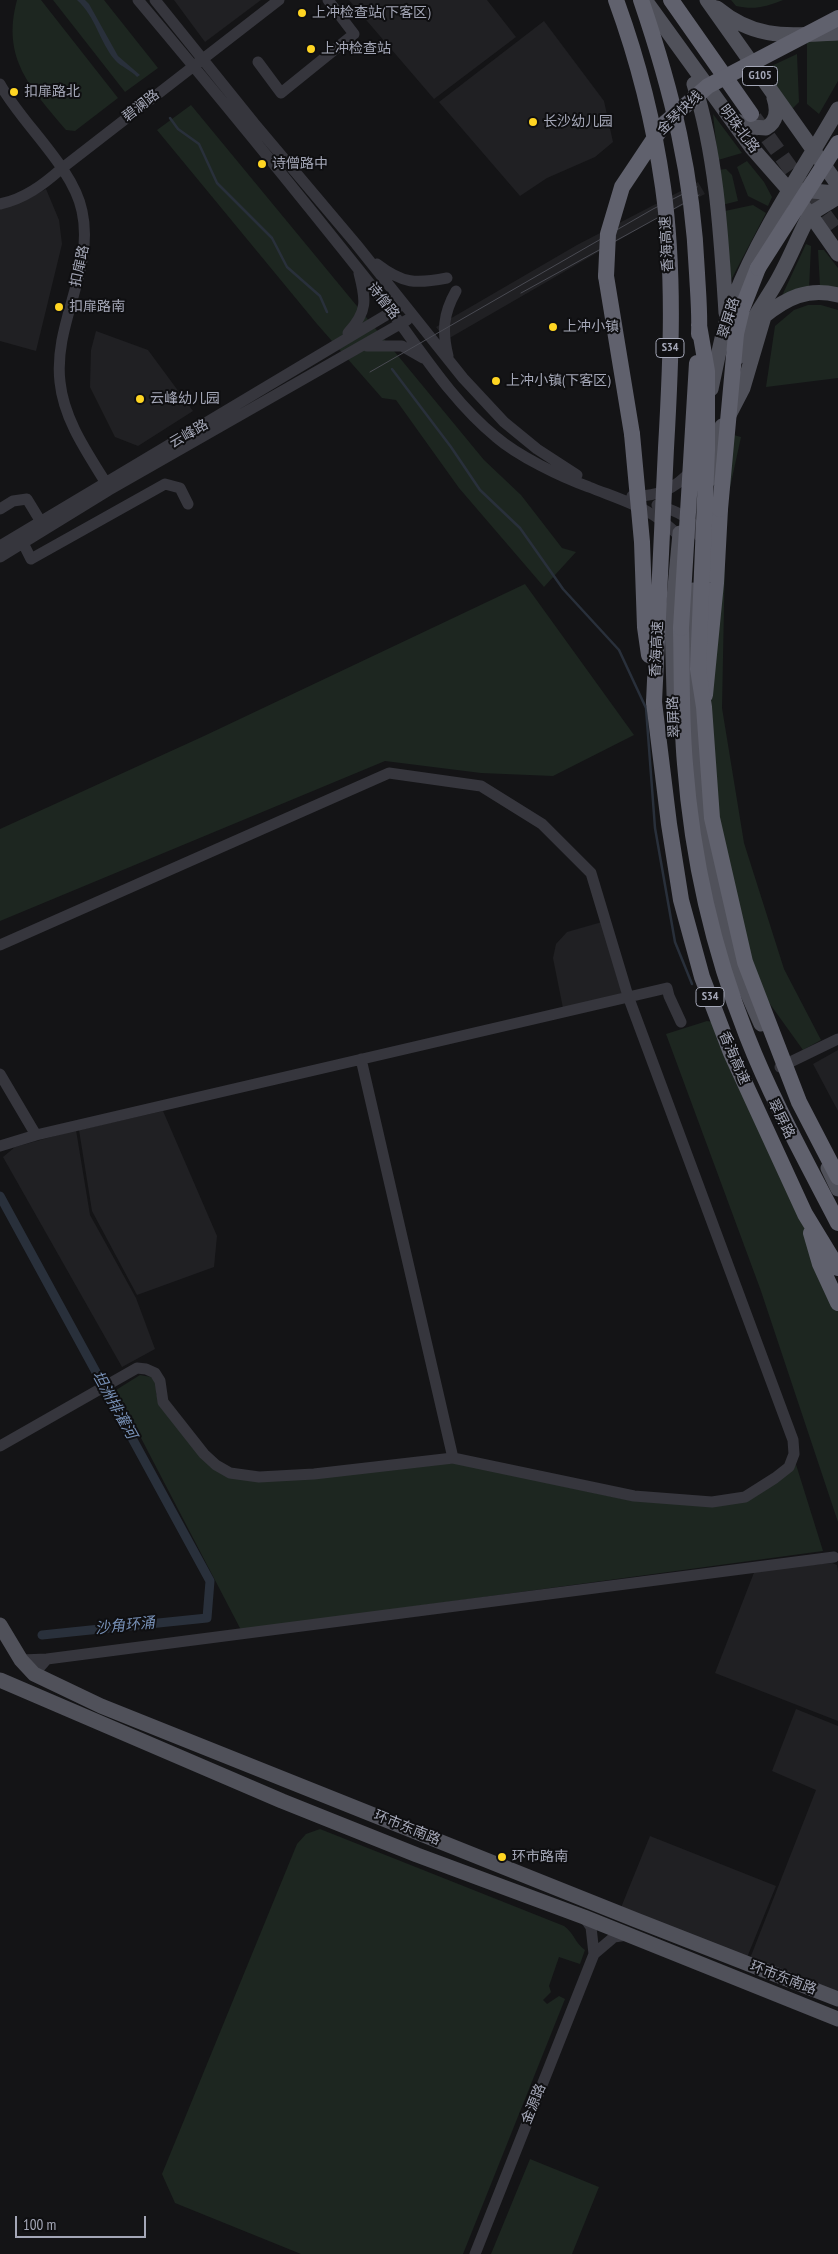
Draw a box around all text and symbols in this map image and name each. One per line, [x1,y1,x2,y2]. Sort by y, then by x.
place label: 上冲检查站(下客区) [312,5,431,21]
marker: 上冲检查站(下客区) [296,7,308,19]
place label: 上冲检查站 [321,41,391,57]
marker: 上冲检查站 [305,43,317,55]
road number: G105 [742,66,778,85]
place label: 扣扉路北 [24,84,80,100]
marker: 扣扉路北 [8,86,20,98]
street label: 碧澜路 [119,86,163,126]
street label: 金琴快线 [654,88,706,138]
street label: 明珠北路 [715,102,763,156]
place label: 长沙幼儿园 [543,114,613,130]
marker: 长沙幼儿园 [527,116,539,128]
place label: 诗僧路中 [272,156,328,172]
marker: 诗僧路中 [256,158,268,170]
street label: 香海高速 [657,216,677,272]
street label: 扣扉路 [67,244,93,288]
street label: 诗僧路 [363,279,403,323]
street label: 翠屏路 [715,295,743,341]
place label: 扣扉路南 [69,299,125,315]
marker: 扣扉路南 [53,301,65,313]
place label: 上冲小镇 [563,319,619,335]
marker: 上冲小镇 [547,321,559,333]
road number: S34 [656,338,684,358]
place label: 上冲小镇(下客区) [506,373,611,389]
marker: 上冲小镇(下客区) [490,375,502,387]
place label: 云峰幼儿园 [150,391,220,407]
marker: 云峰幼儿园 [134,393,146,405]
street label: 云峰路 [167,416,211,452]
street label: 香海高速 [647,621,667,677]
street label: 翠屏路 [665,696,683,738]
road number: S34 [696,988,724,1006]
street label: 香海高速 [715,1029,753,1087]
street label: 翠屏路 [764,1096,798,1142]
water label: 坦洲排灌河 [88,1368,140,1442]
water label: 沙角环涌 [94,1614,156,1638]
street label: 环市东南路 [371,1807,443,1849]
place label: 环市路南 [512,1849,568,1865]
marker: 环市路南 [496,1851,508,1863]
street label: 环市东南路 [747,1958,819,1998]
street label: 金源路 [518,2081,550,2127]
scale bar [18,2206,149,2238]
text: 100 m [23,2215,56,2234]

